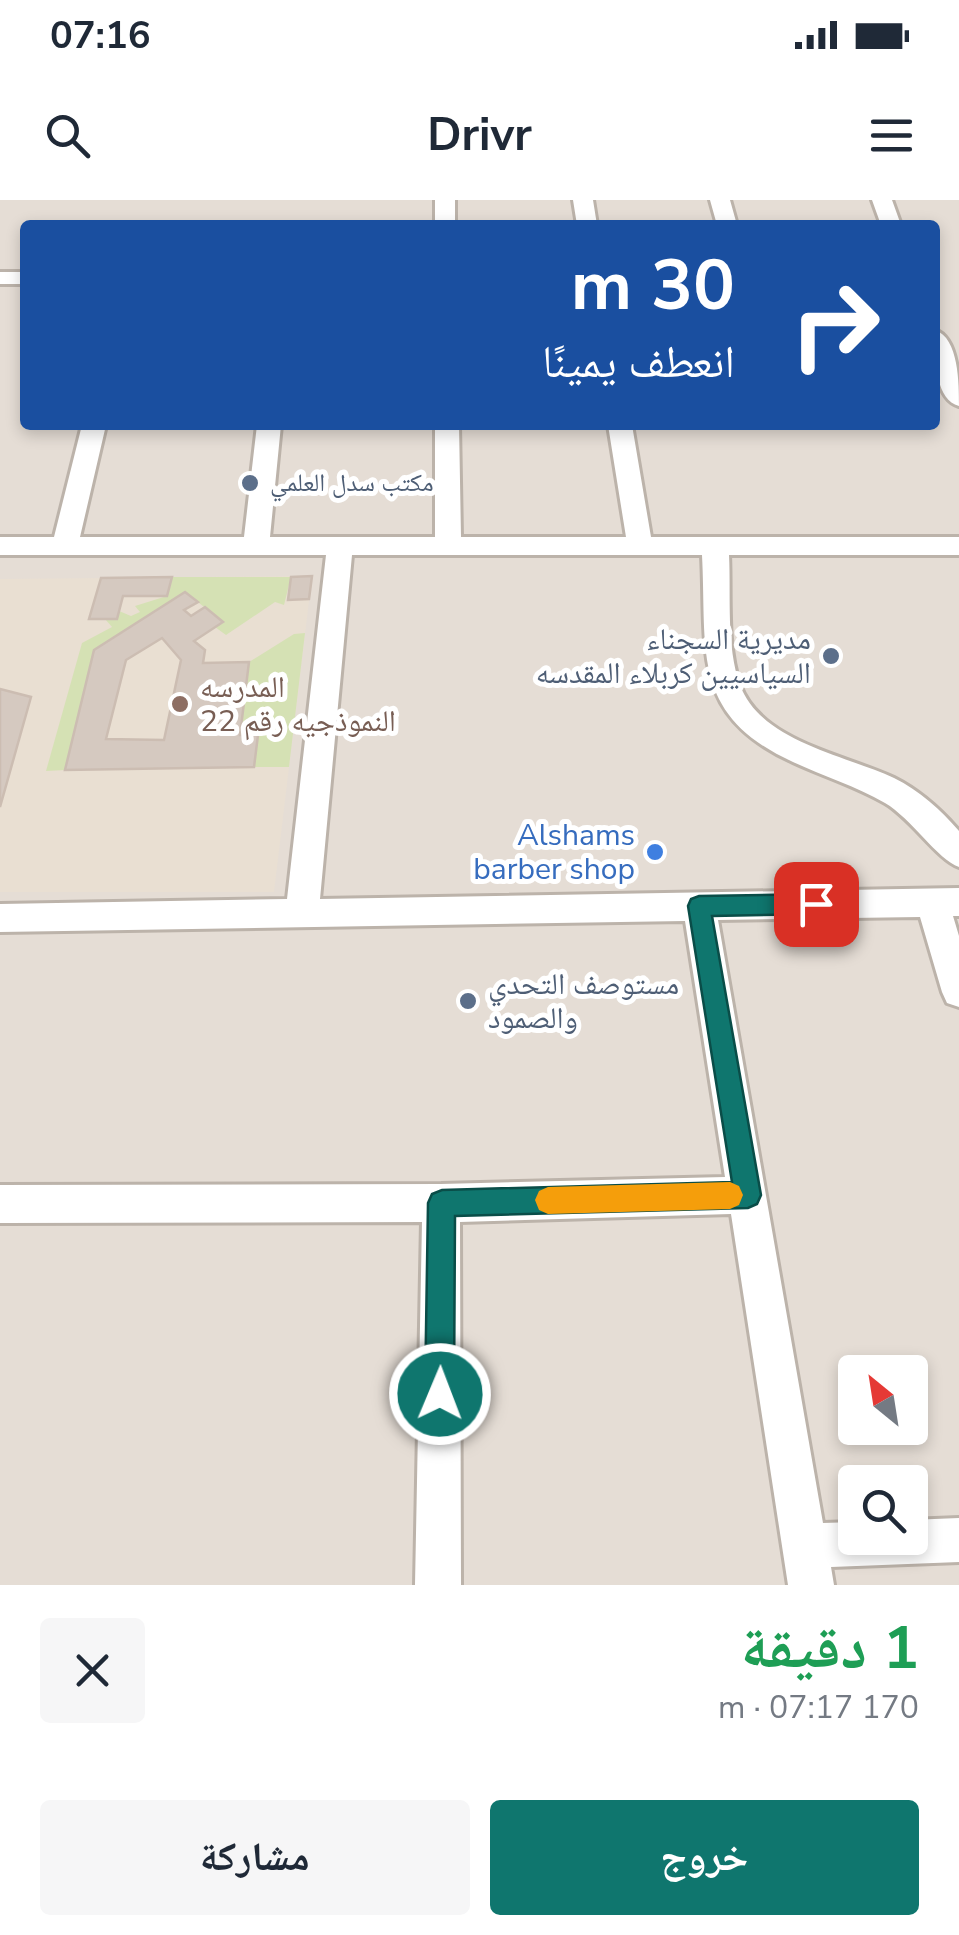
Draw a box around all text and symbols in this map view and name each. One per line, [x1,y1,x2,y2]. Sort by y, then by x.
text: 07:16 [50,10,151,61]
text: Drivr [427,105,532,166]
icon: search [40,108,95,163]
icon: menu [864,108,919,163]
text: 30 m [571,238,735,334]
icon: right [770,260,900,390]
text: انعطف يمينًا [542,332,735,393]
place label: مكتب سدل العلمي [270,466,434,502]
marker: مكتب سدل العلمي [239,472,261,494]
place label: مديرية السجناء السياسيين كربلاء المقدسه [536,619,811,694]
marker: مديرية السجناء السياسيين كربلاء المقدسه [820,645,842,667]
place label: المدرسه النموذجيه رقم 22 [200,667,396,742]
marker: المدرسه النموذجيه رقم 22 [169,693,191,715]
place label: Alshams barber shop [473,815,635,890]
marker: Alshams barber shop [644,841,666,863]
pin [774,862,859,947]
icon: arrive [789,877,844,932]
place label: مستوصف التحدي والصمود [488,964,679,1039]
marker: مستوصف التحدي والصمود [457,990,479,1012]
position arrow [388,1342,492,1446]
north arrow [838,1355,928,1445]
map controls [838,1355,928,1555]
button: search [838,1465,928,1555]
text: 1 دقيقة [741,1607,919,1689]
button: close [40,1618,145,1723]
text: 170 m · 07:17 [718,1686,919,1729]
button: مشاركة [40,1800,470,1915]
button: خروج [490,1800,919,1915]

